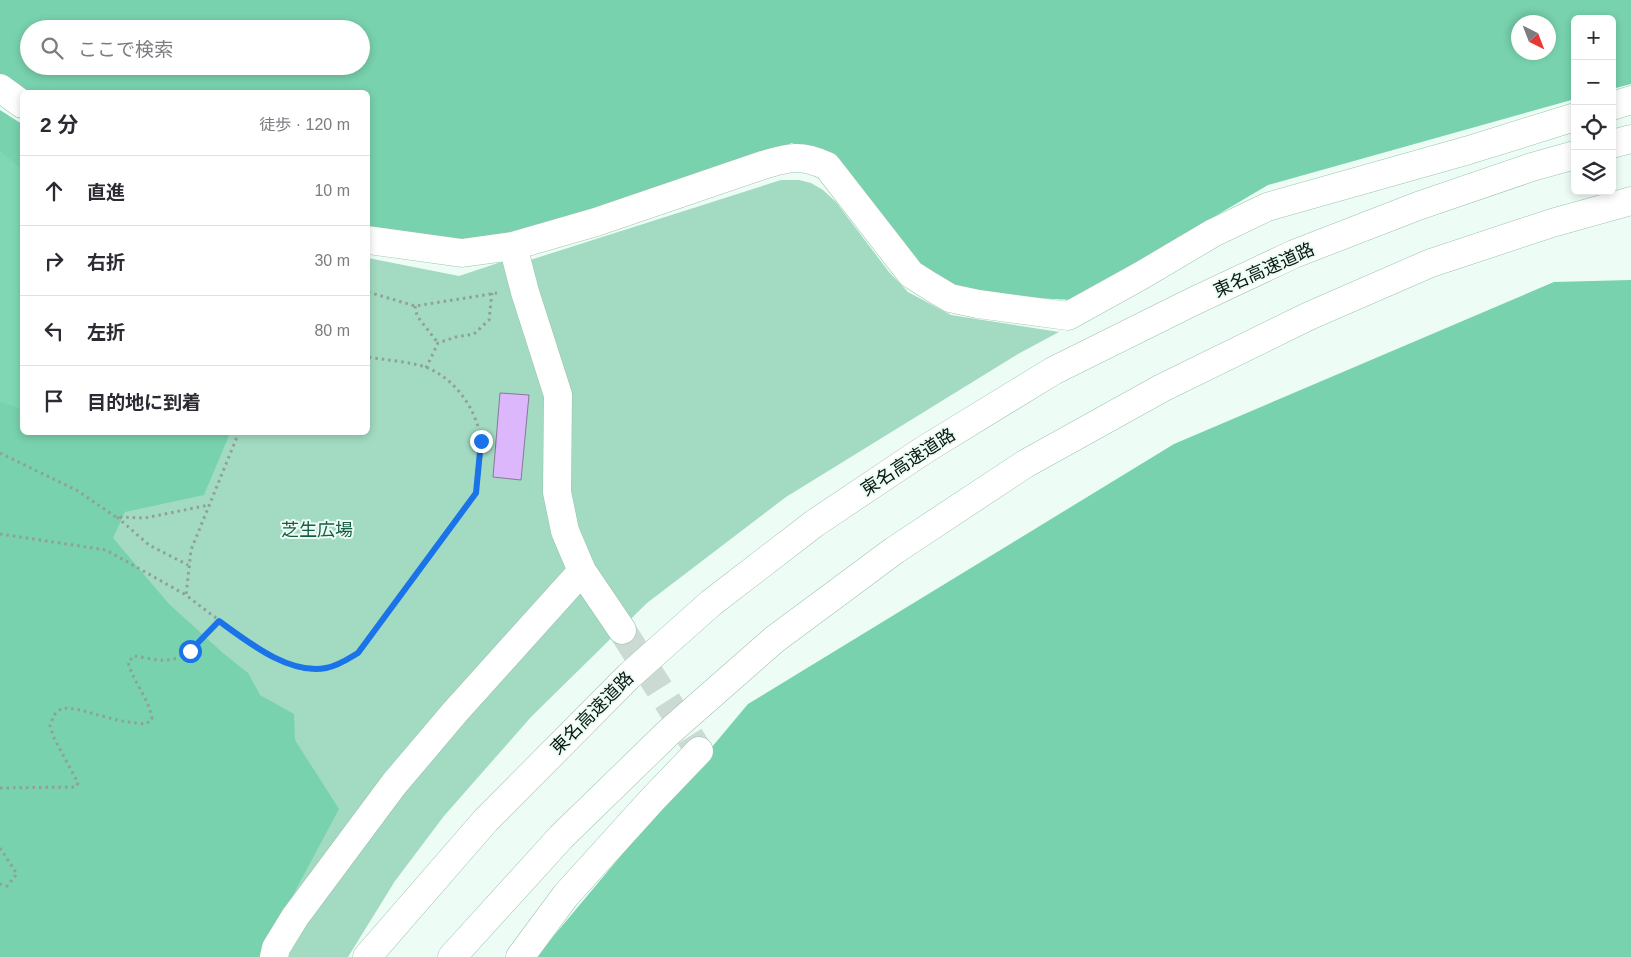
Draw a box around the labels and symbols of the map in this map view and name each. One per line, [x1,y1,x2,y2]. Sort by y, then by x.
north arrow [1511,15,1556,60]
street label: 東名高速道路 [1211,239,1317,301]
street label: 東名高速道路 [857,424,959,500]
route end [470,430,493,453]
park label: 芝生広場 [281,520,353,540]
route start [179,640,202,663]
street label: 東名高速道路 [547,668,637,758]

